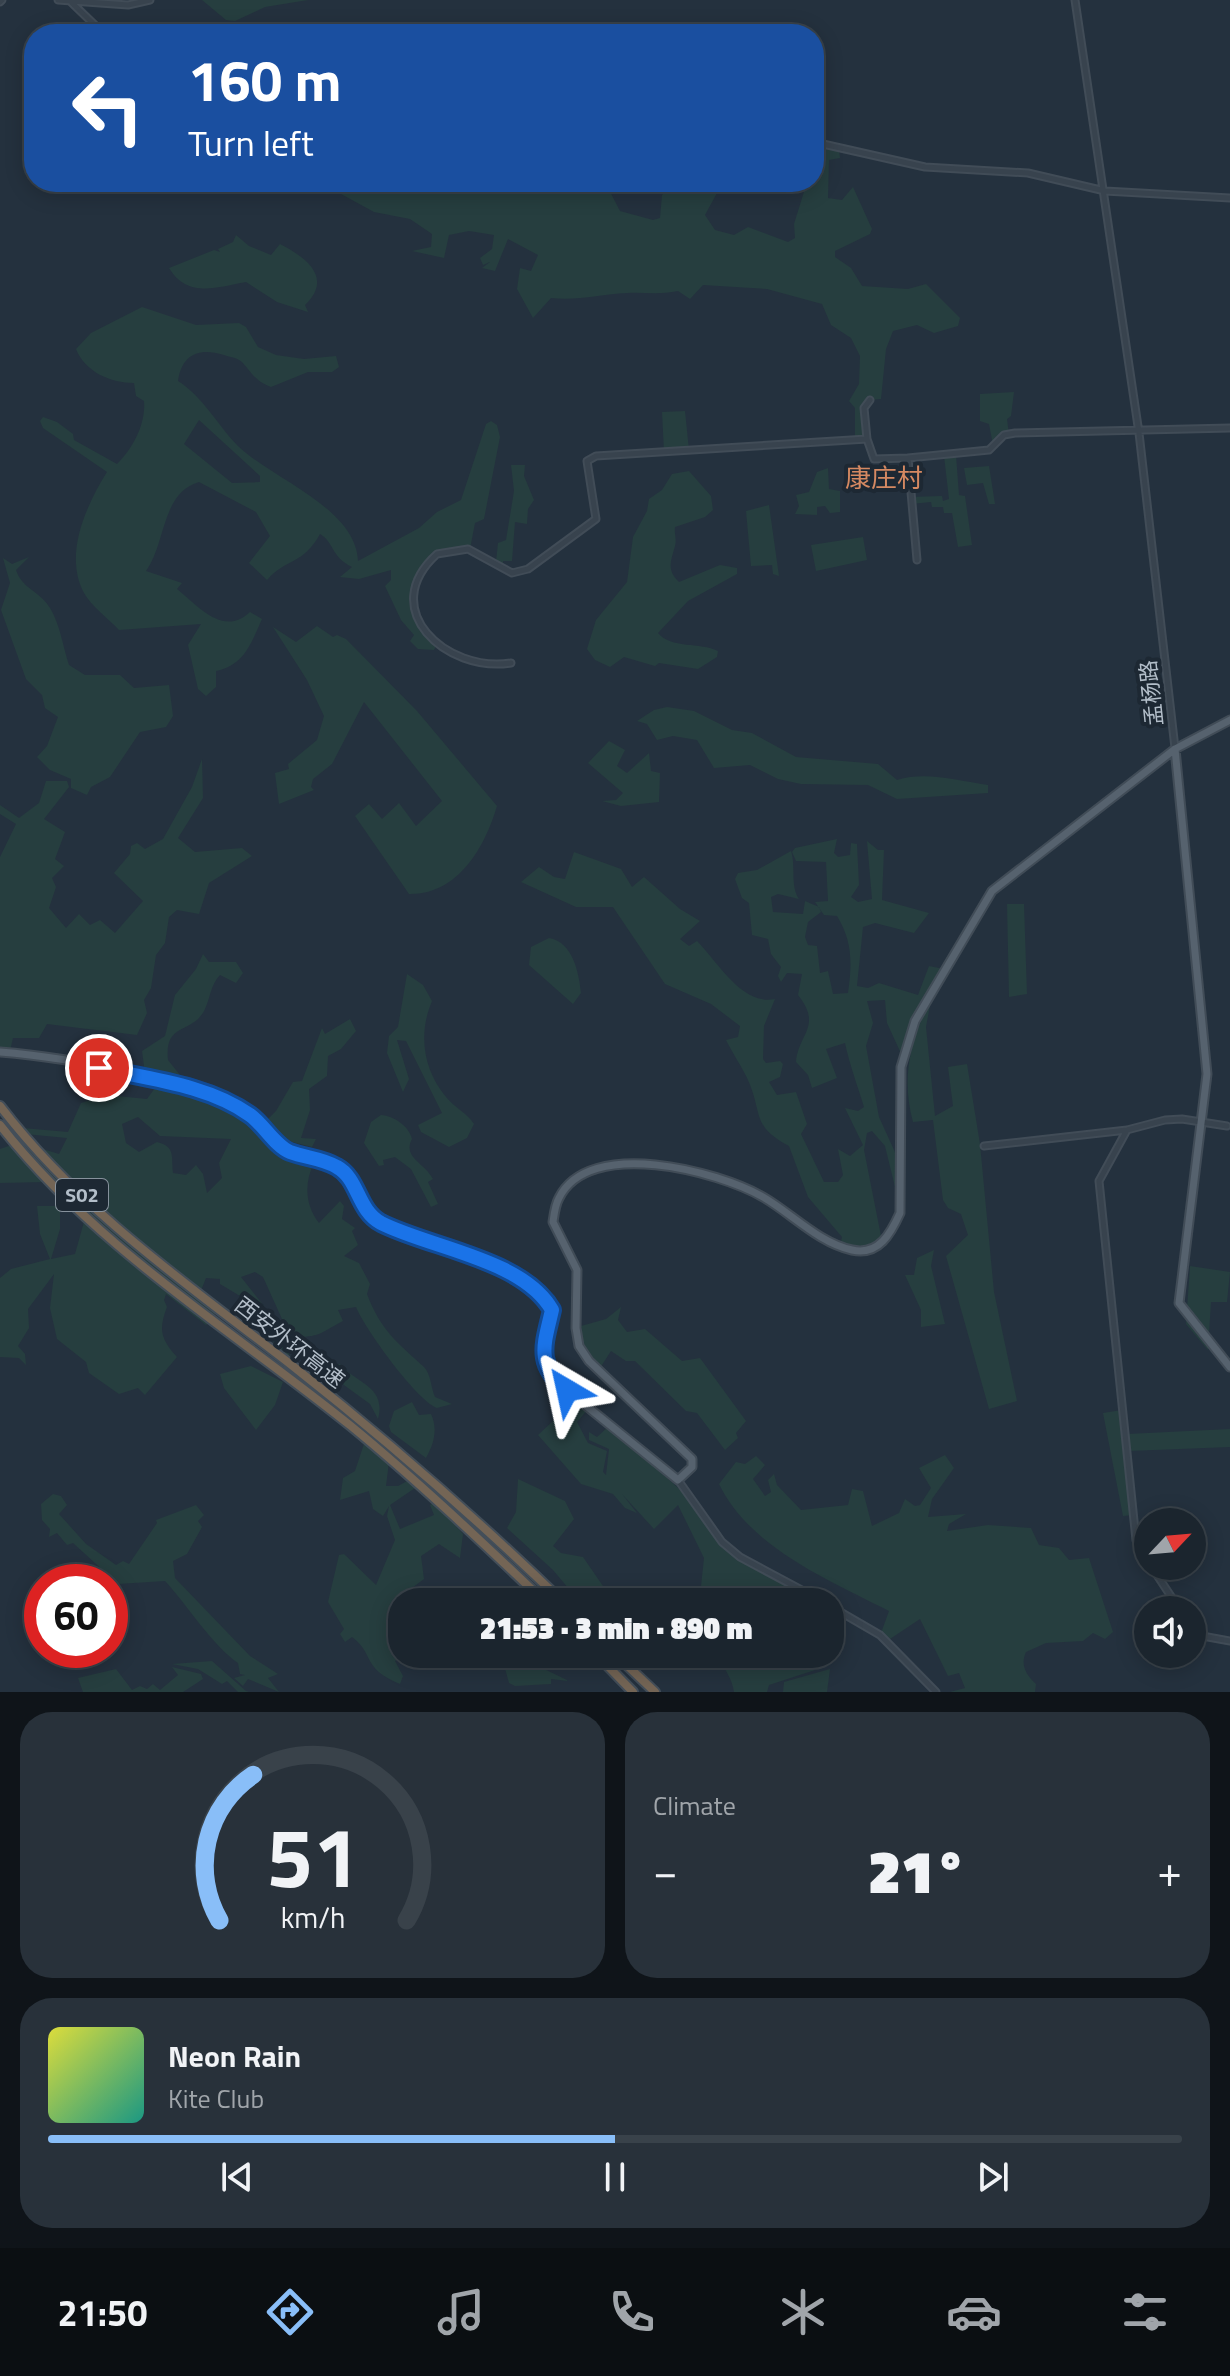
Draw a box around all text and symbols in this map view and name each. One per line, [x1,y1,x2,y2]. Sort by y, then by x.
text: 160 m [188,38,341,123]
icon: left [56,56,160,160]
text: Turn left [188,115,314,170]
district label: 康庄村 [845,458,923,497]
street label: 孟杨路 [1131,658,1171,728]
pin [65,1034,133,1102]
icon: arrive [77,1046,121,1090]
road number: S02 [56,1179,108,1211]
street label: 西安外环高速 [228,1288,352,1396]
position arrow [525,1348,609,1432]
north arrow [1134,1508,1206,1580]
map controls [1134,1508,1206,1668]
speed limit sign: 60 [24,1564,128,1668]
button: sound [1134,1596,1206,1668]
text: 21:53 · 3 min · 890 m [480,1605,752,1651]
text: Climate [653,1786,736,1825]
text: 51 [266,1793,359,1919]
text: 21° [868,1825,967,1916]
text: − [653,1837,678,1904]
text: + [1157,1837,1182,1904]
text: km/h [280,1896,345,1939]
text: Neon Rain [168,2033,301,2079]
text: Kite Club [168,2079,264,2118]
icon: previous [215,2155,259,2199]
icon: pause [593,2155,637,2199]
icon: next [971,2155,1015,2199]
icon: directions [262,2284,318,2340]
icon: music [433,2284,489,2340]
icon: phone [604,2284,660,2340]
icon: climate [775,2284,831,2340]
icon: car [946,2284,1002,2340]
icon: filters [1117,2284,1173,2340]
text: 21:50 [57,2285,147,2340]

